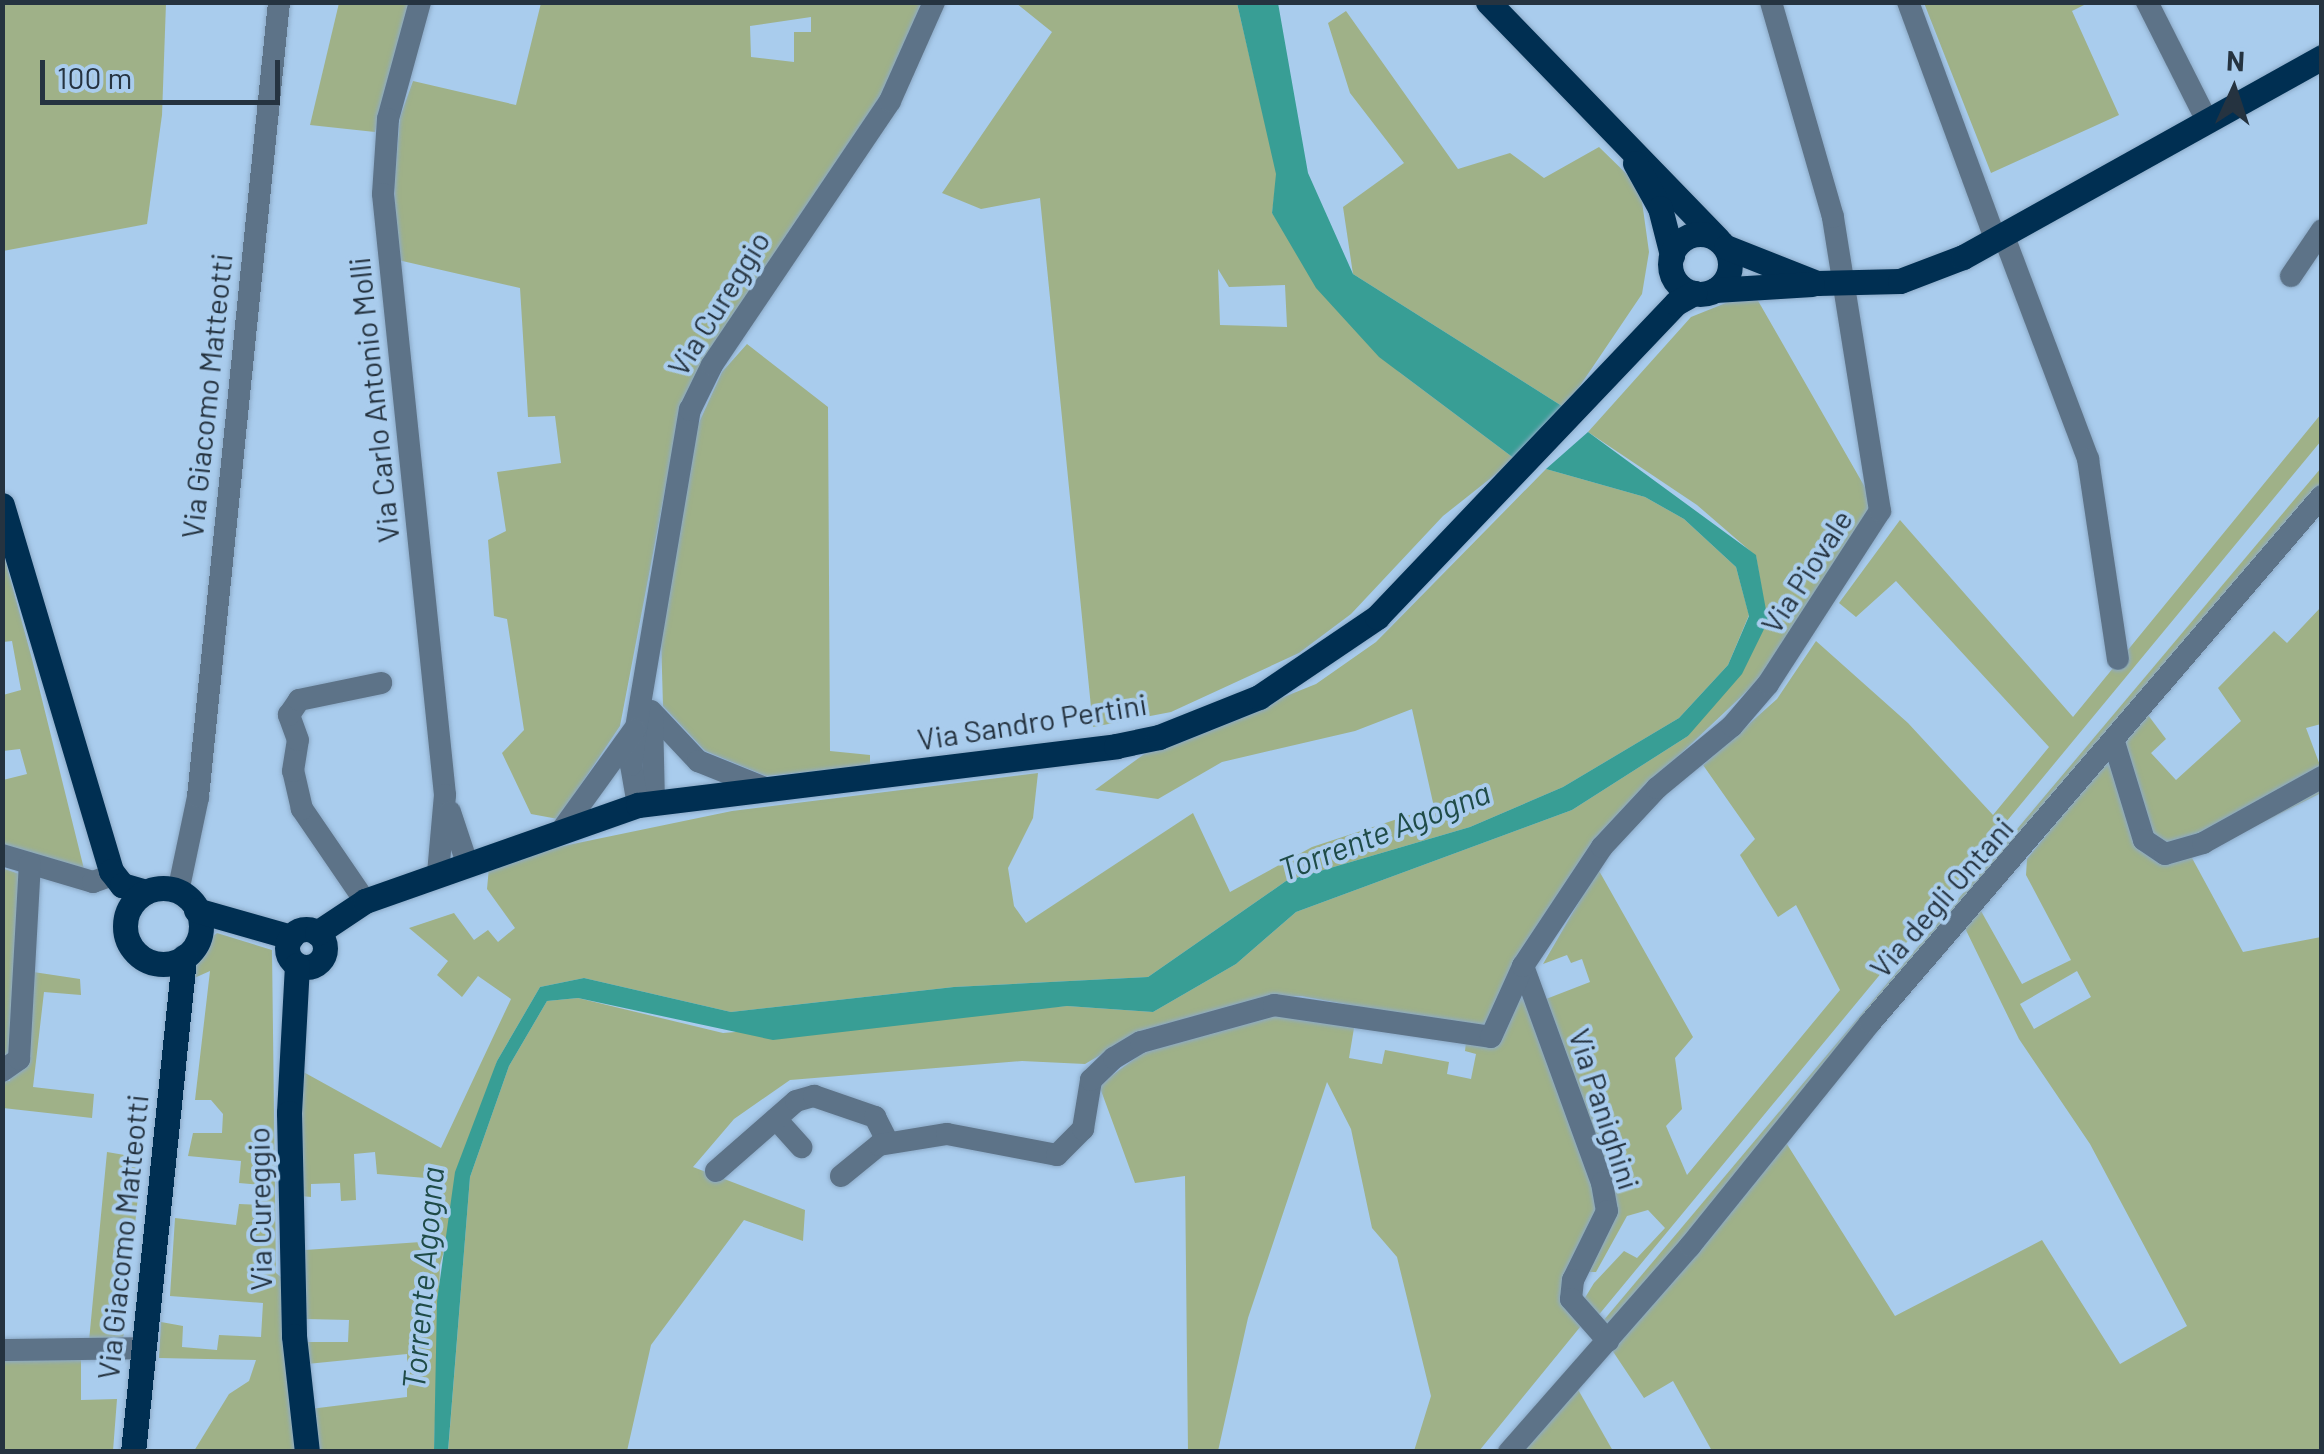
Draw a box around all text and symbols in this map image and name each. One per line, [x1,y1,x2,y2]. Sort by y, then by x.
scale bar [45,40,285,102]
north arrow [2184,40,2284,140]
text: N [2225,43,2246,78]
text: 100 m [57,59,132,95]
street label: Via Cureggio [659,224,777,382]
street label: Via Giacomo Matteotti [173,252,239,540]
street label: Via Carlo Antonio Molli [340,256,406,544]
street label: Via Piovale [1753,503,1859,639]
street label: Via Sandro Pertini [915,685,1149,757]
water label: Torrente Agogna [1273,772,1495,888]
street label: Via degli Ontani [1862,810,2020,984]
street label: Via Panighini [1562,1024,1648,1194]
street label: Via Giacomo Matteotti [89,1093,155,1381]
street label: Via Cureggio [240,1127,278,1291]
water label: Torrente Agogna [393,1165,451,1391]

